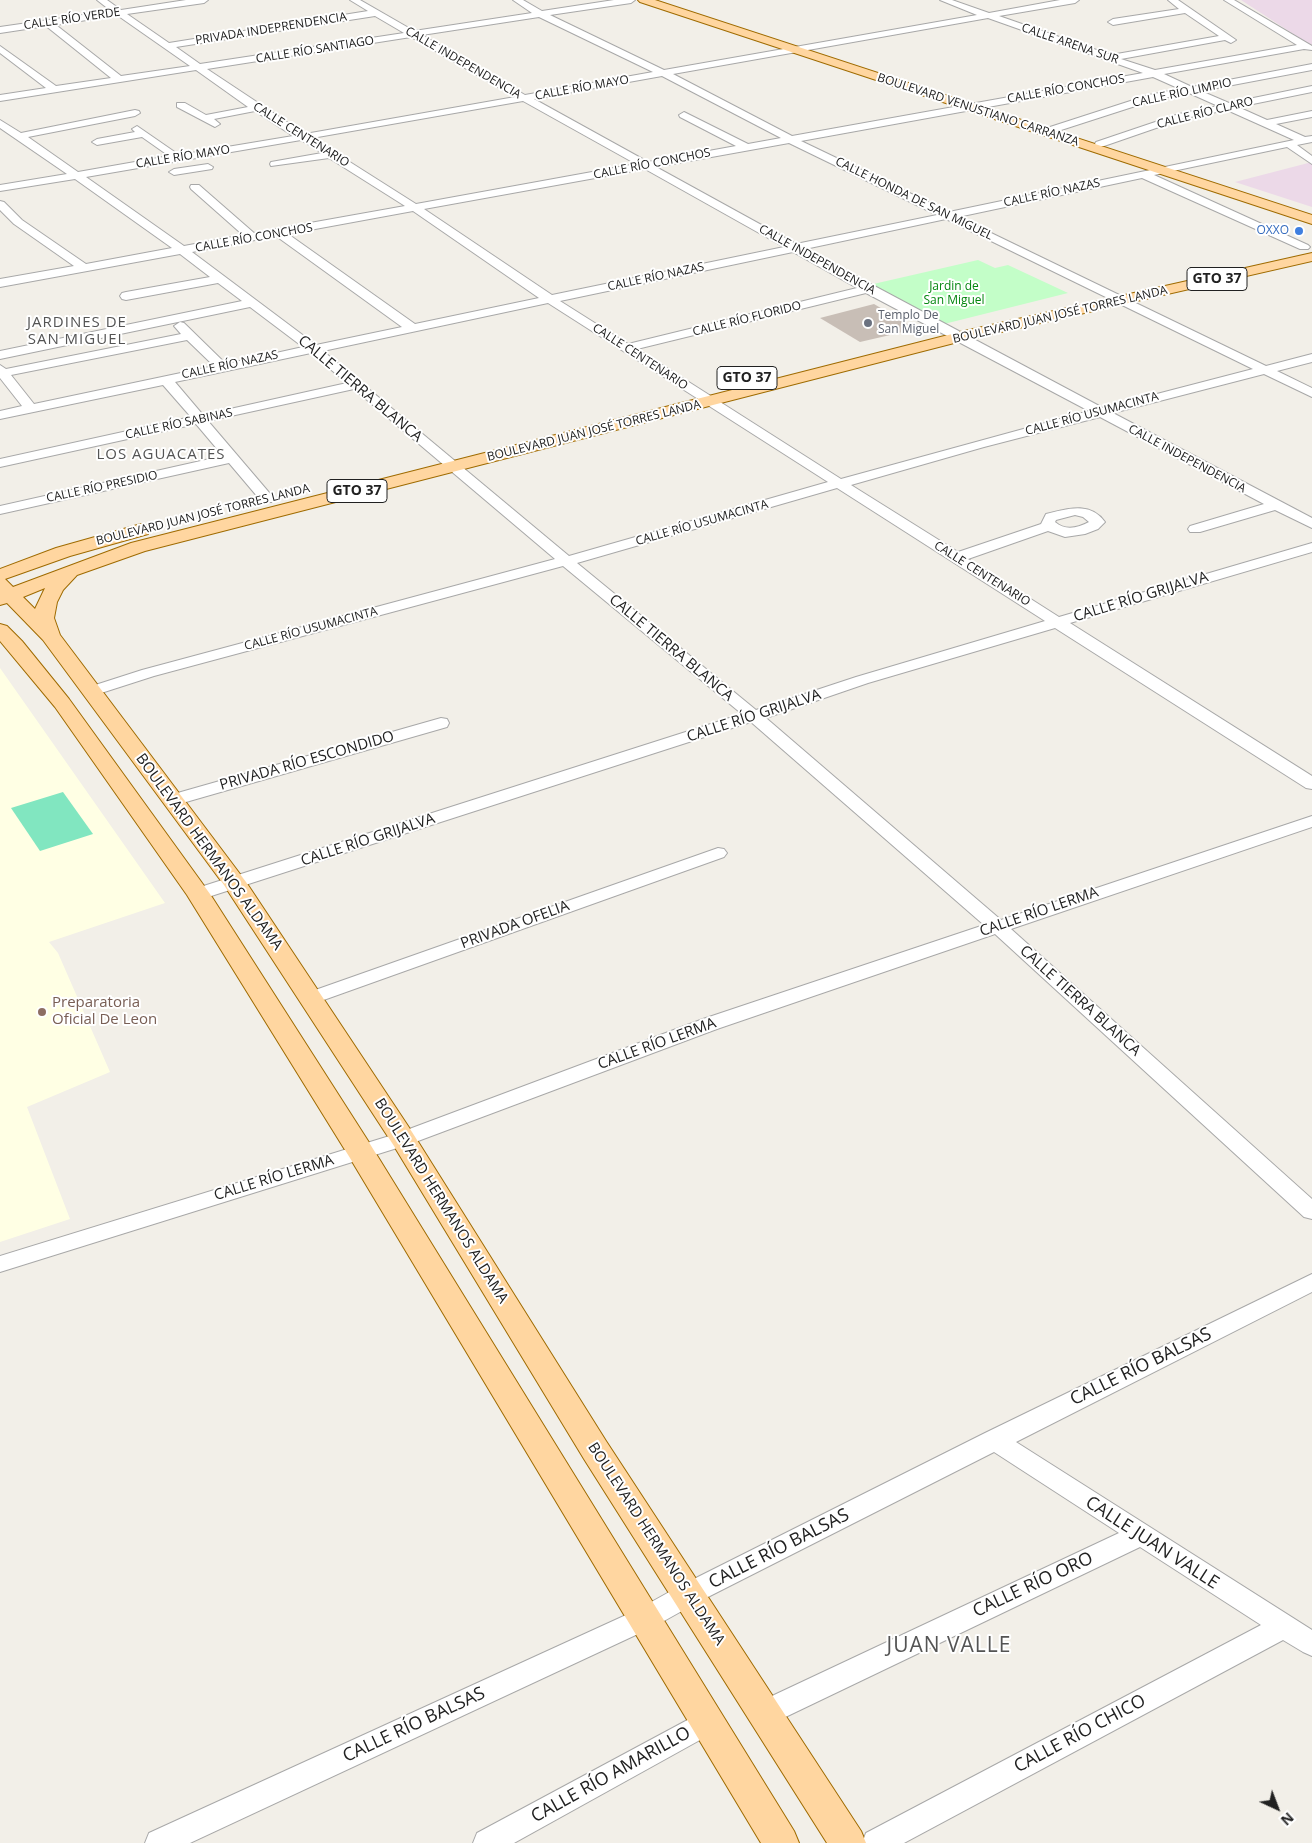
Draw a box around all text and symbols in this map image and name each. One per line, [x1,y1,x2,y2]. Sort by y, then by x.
street label: CALLE RÍO VERDE [23,5,121,33]
street label: PRIVADA INDEPRENDENCIA [194,10,348,48]
street label: CALLE ARENA SUR [1020,21,1120,67]
street label: CALLE INDEPENDENCIA [403,24,523,102]
street label: CALLE RÍO SANTIAGO [255,34,375,66]
street label: BOULEVARD VENUSTIANO CARRANZA [875,71,1081,149]
street label: CALLE RÍO CONCHOS [1006,72,1126,106]
street label: CALLE RÍO MAYO [534,73,630,103]
street label: CALLE RÍO LIMPIO [1131,75,1233,111]
street label: CALLE RÍO CLARO [1155,94,1255,132]
street label: CALLE CENTENARIO [250,100,352,170]
street label: CALLE RÍO MAYO [135,142,231,172]
street label: CALLE RÍO CONCHOS [592,146,712,182]
street label: CALLE HONDA DE SAN MIGUEL [833,155,995,243]
street label: CALLE RÍO NAZAS [1002,176,1102,210]
street label: CALLE RÍO CONCHOS [194,221,314,255]
street label: CALLE INDEPENDENCIA [756,222,878,298]
place label: OXXO [1256,224,1289,238]
marker: OXXO [1293,225,1305,237]
street label: CALLE RÍO NAZAS [606,260,706,294]
road number: GTO 37 [1187,268,1247,290]
park label: Jardin de San Miguel [923,280,985,308]
street label: BOULEVARD JUAN JOSÉ TORRES LANDA [951,283,1169,347]
street label: CALLE RÍO FLORIDO [691,299,803,339]
place label: Templo De San Miguel [878,309,939,337]
district label: JARDINES DE SAN MIGUEL [26,314,128,349]
marker: Templo De San Miguel [862,317,874,329]
street label: CALLE CENTENARIO [590,321,690,393]
street label: CALLE TIERRA BLANCA [294,332,426,446]
street label: CALLE RÍO NAZAS [180,348,280,382]
road number: GTO 37 [717,366,777,389]
street label: CALLE RÍO USUMACINTA [1024,389,1160,439]
street label: BOULEVARD JUAN JOSÉ TORRES LANDA [486,397,702,465]
street label: CALLE RÍO SABINAS [124,406,234,442]
street label: CALLE INDEPENDENCIA [1126,422,1248,496]
district label: LOS AGUACATES [95,446,227,464]
street label: CALLE RÍO PRESIDIO [45,468,159,506]
road number: GTO 37 [327,480,387,502]
street label: BOULEVARD JUAN JOSÉ TORRES LANDA [95,481,311,549]
street label: CALLE RÍO USUMACINTA [634,497,770,549]
street label: CALLE CENTENARIO [931,539,1033,609]
street label: CALLE RÍO GRIJALVA [1071,568,1211,626]
street label: CALLE TIERRA BLANCA [605,591,737,705]
street label: CALLE RÍO USUMACINTA [243,604,379,654]
street label: CALLE RÍO GRIJALVA [685,686,823,746]
street label: PRIVADA RÍO ESCONDIDO [218,727,396,795]
street label: BOULEVARD HERMANOS ALDAMA [132,750,286,954]
street label: CALLE RÍO GRIJALVA [299,810,437,870]
street label: CALLE RÍO LERMA [977,883,1101,941]
street label: PRIVADA OFELIA [458,897,572,953]
street label: CALLE TIERRA BLANCA [1016,942,1144,1060]
place label: Preparatoria Oficial De Leon [52,994,157,1029]
marker: Preparatoria Oficial De Leon [36,1006,48,1018]
street label: CALLE RÍO LERMA [596,1014,718,1074]
street label: BOULEVARD HERMANOS ALDAMA [370,1095,512,1307]
street label: CALLE RÍO LERMA [212,1151,336,1205]
street label: CALLE RÍO BALSAS [1067,1323,1215,1411]
street label: BOULEVARD HERMANOS ALDAMA [584,1439,728,1649]
street label: CALLE JUAN VALLE [1081,1492,1223,1594]
street label: CALLE RÍO BALSAS [705,1504,853,1594]
street label: CALLE RÍO ORO [969,1548,1097,1622]
district label: JUAN VALLE [885,1633,1013,1659]
street label: CALLE RÍO BALSAS [339,1683,489,1767]
street label: CALLE RÍO CHICO [1010,1690,1150,1778]
street label: CALLE RÍO AMARILLO [528,1722,694,1828]
north arrow [1252,1783,1302,1833]
text: N [1277,1808,1298,1830]

